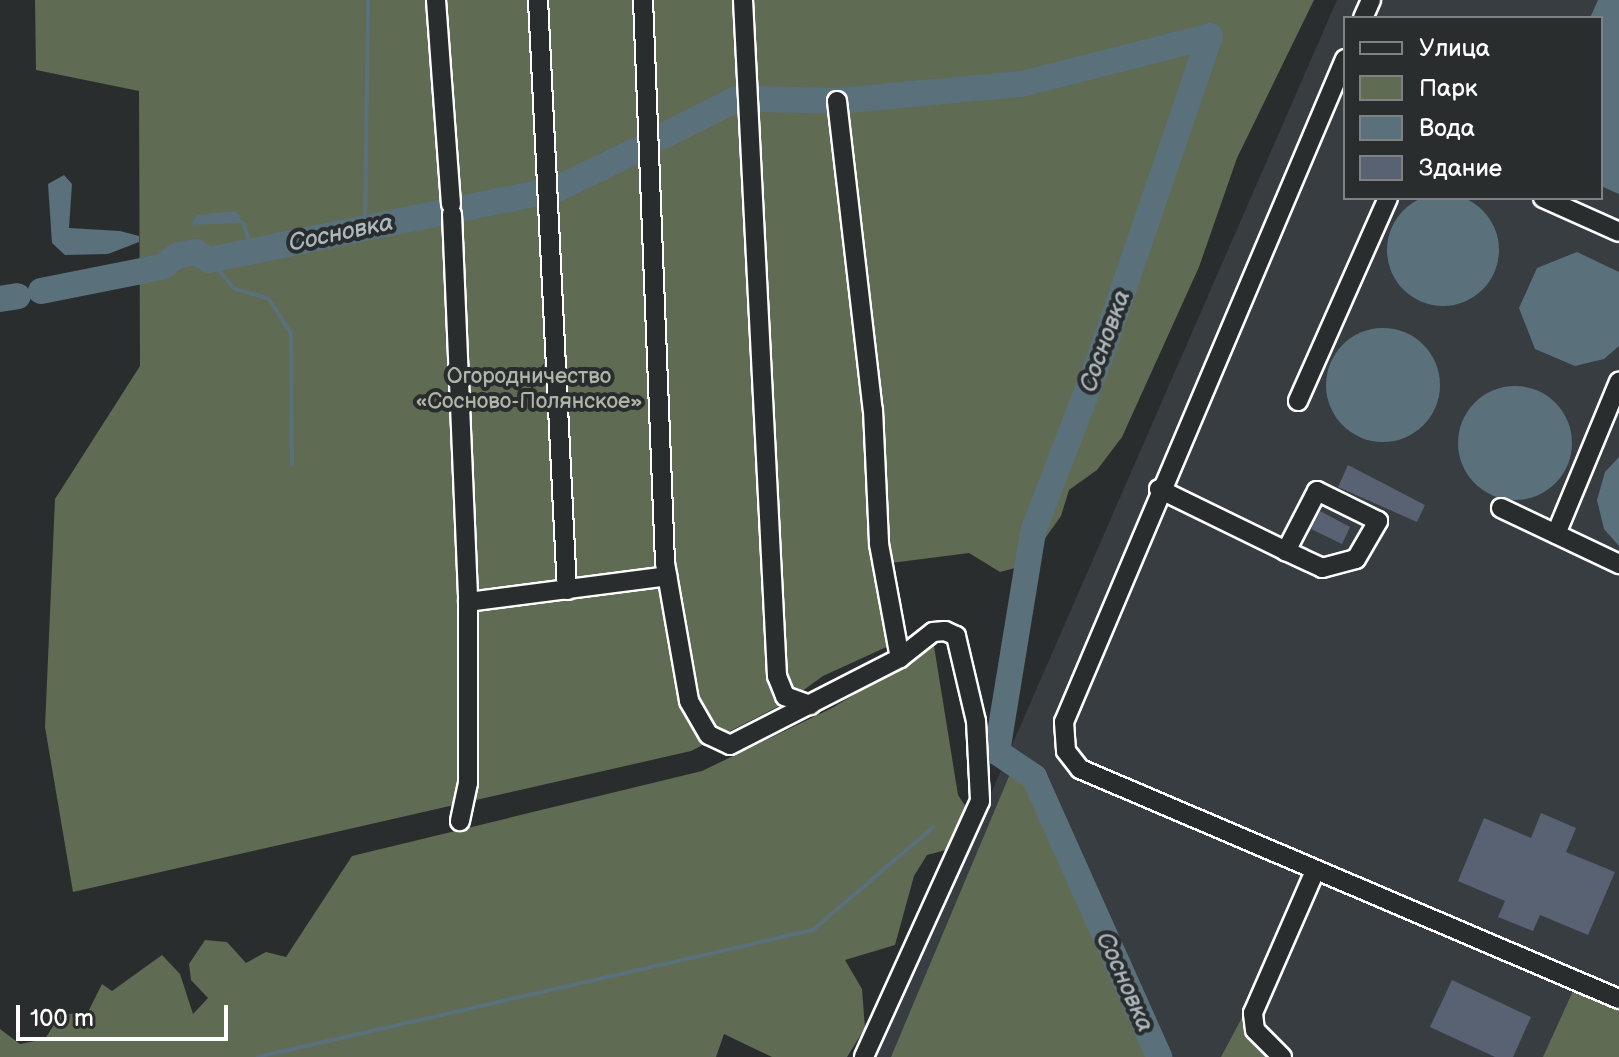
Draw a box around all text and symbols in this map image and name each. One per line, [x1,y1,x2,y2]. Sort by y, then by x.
legend [1343,16,1603,200]
text: Улица [1419,34,1490,63]
text: Парк [1419,74,1477,103]
text: Вода [1419,114,1475,143]
text: Здание [1419,154,1502,183]
water label: Сосновка [286,208,396,258]
water label: Сосновка [1073,286,1137,396]
park label: Огородничество «Сосново-Полянское» [416,363,642,414]
water label: Сосновка [1090,928,1160,1036]
scale bar [20,989,232,1039]
text: 100 m [30,1004,94,1033]

